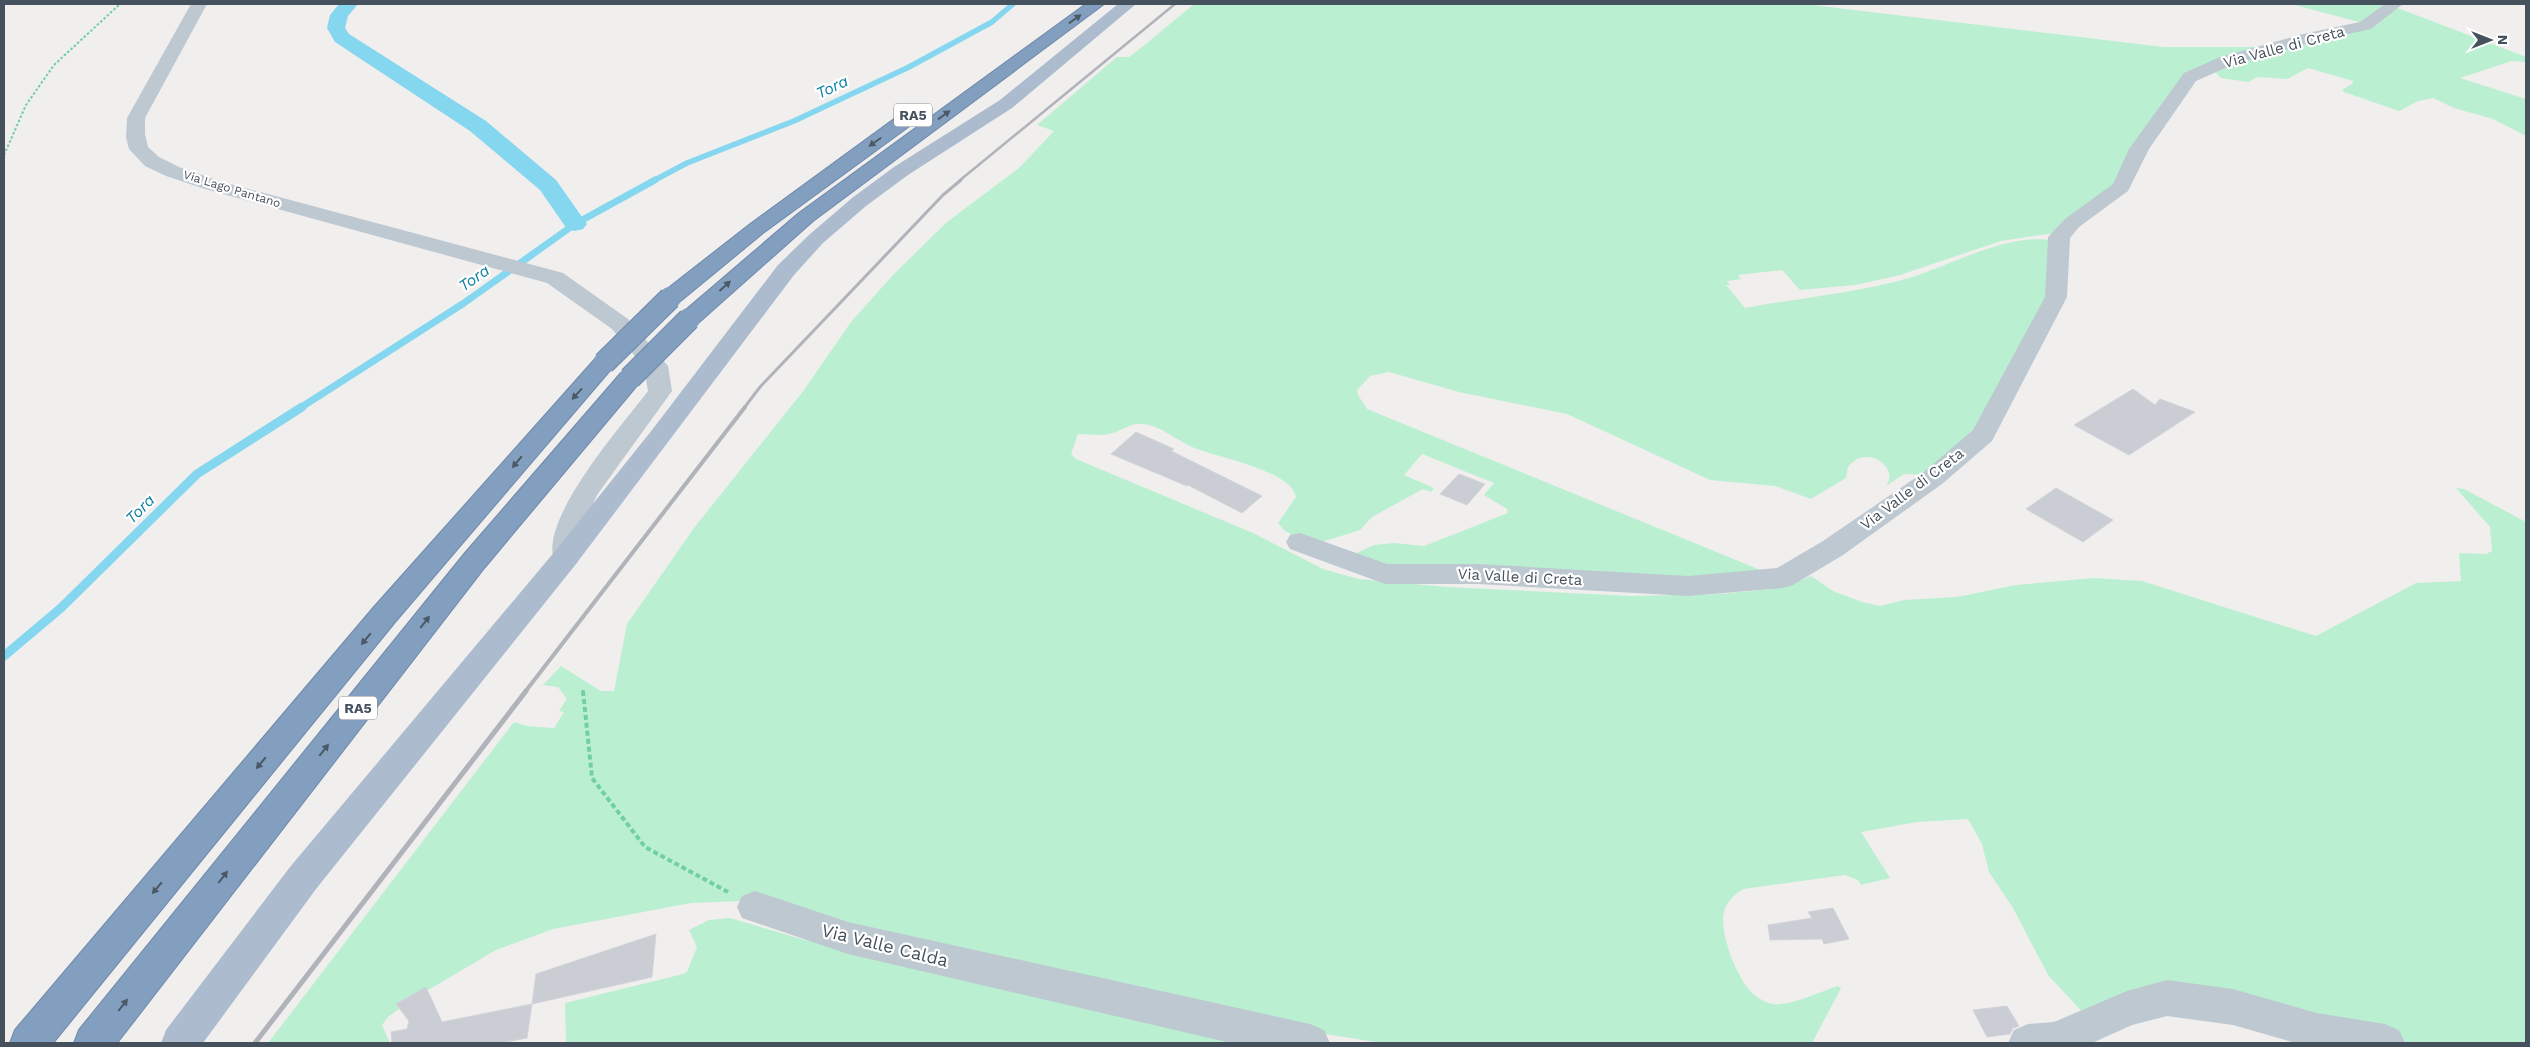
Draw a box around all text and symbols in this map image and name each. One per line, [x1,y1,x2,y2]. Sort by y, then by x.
one-way arrow [1068,14,1081,25]
north arrow [2465,15,2515,65]
street label: Via Valle di Creta [2221,22,2347,72]
text: N [2495,35,2511,45]
water label: Tora [813,71,851,103]
road number: RA5 [894,104,932,126]
one-way arrow [937,110,951,120]
one-way arrow [868,137,882,147]
street label: Via Lago Pantano [182,168,282,210]
water label: Tora [455,261,493,295]
one-way arrow [718,280,730,292]
one-way arrow [571,388,582,400]
street label: Via Valle di Creta [1857,444,1968,534]
one-way arrow [511,455,523,467]
water label: Tora [121,490,159,528]
street label: Via Valle di Creta [1457,565,1583,589]
one-way arrow [419,616,430,629]
one-way arrow [360,632,372,644]
road number: RA5 [339,696,377,720]
one-way arrow [319,744,330,757]
one-way arrow [255,756,267,768]
one-way arrow [218,871,229,884]
one-way arrow [152,881,163,894]
street label: Via Valle Calda [820,919,950,971]
one-way arrow [117,999,128,1012]

